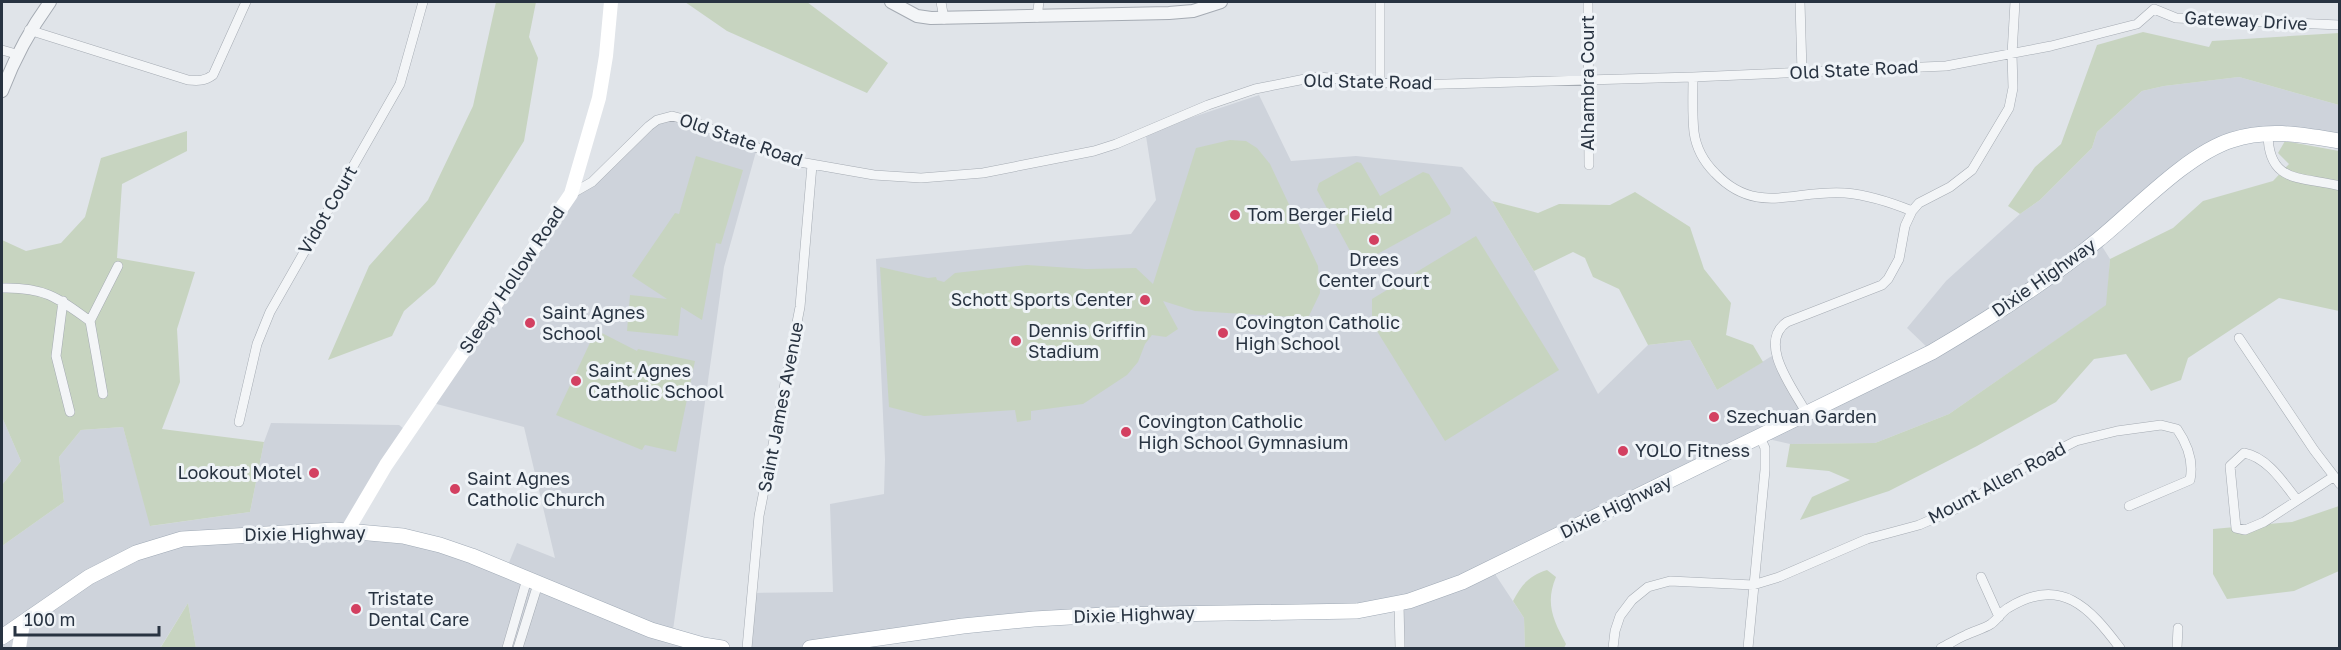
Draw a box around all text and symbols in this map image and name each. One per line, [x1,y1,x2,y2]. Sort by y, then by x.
street label: Gateway Drive [2184,6,2308,34]
street label: Alhambra Court [1576,15,1598,151]
street label: Old State Road [1789,55,1919,83]
street label: Old State Road [1303,69,1433,93]
street label: Old State Road [677,108,806,170]
street label: Vidot Court [293,161,361,258]
street label: Sleepy Hollow Road [454,202,569,357]
place label: Tom Berger Field [1247,203,1393,225]
marker: Tom Berger Field [1228,208,1242,222]
marker: Drees Center Court [1367,233,1381,247]
street label: Dixie Highway [1987,233,2100,321]
place label: Drees Center Court [1318,248,1430,291]
place label: Schott Sports Center [951,288,1133,310]
marker: Schott Sports Center [1138,293,1152,307]
place label: Saint Agnes School [542,301,645,344]
place label: Covington Catholic High School [1235,311,1400,354]
marker: Saint Agnes School [523,316,537,330]
place label: Dennis Griffin Stadium [1028,319,1146,362]
street label: Saint James Avenue [753,320,807,494]
marker: Covington Catholic High School [1216,326,1230,340]
marker: Dennis Griffin Stadium [1009,334,1023,348]
place label: Saint Agnes Catholic School [588,359,724,402]
marker: Saint Agnes Catholic School [569,374,583,388]
place label: Szechuan Garden [1726,405,1877,427]
place label: Covington Catholic High School Gymnasium [1138,410,1349,453]
marker: Szechuan Garden [1707,410,1721,424]
marker: Covington Catholic High School Gymnasium [1119,425,1133,439]
street label: Mount Allen Road [1924,437,2069,528]
place label: YOLO Fitness [1635,439,1750,461]
marker: YOLO Fitness [1616,444,1630,458]
place label: Lookout Motel [177,461,302,483]
marker: Lookout Motel [307,466,321,480]
place label: Saint Agnes Catholic Church [467,467,605,510]
street label: Dixie Highway [1556,470,1675,543]
marker: Saint Agnes Catholic Church [448,482,462,496]
street label: Dixie Highway [244,521,366,545]
place label: Tristate Dental Care [368,587,469,630]
scale bar [15,599,159,637]
street label: Dixie Highway [1073,601,1195,627]
marker: Tristate Dental Care [349,602,363,616]
text: 100 m [24,608,75,630]

